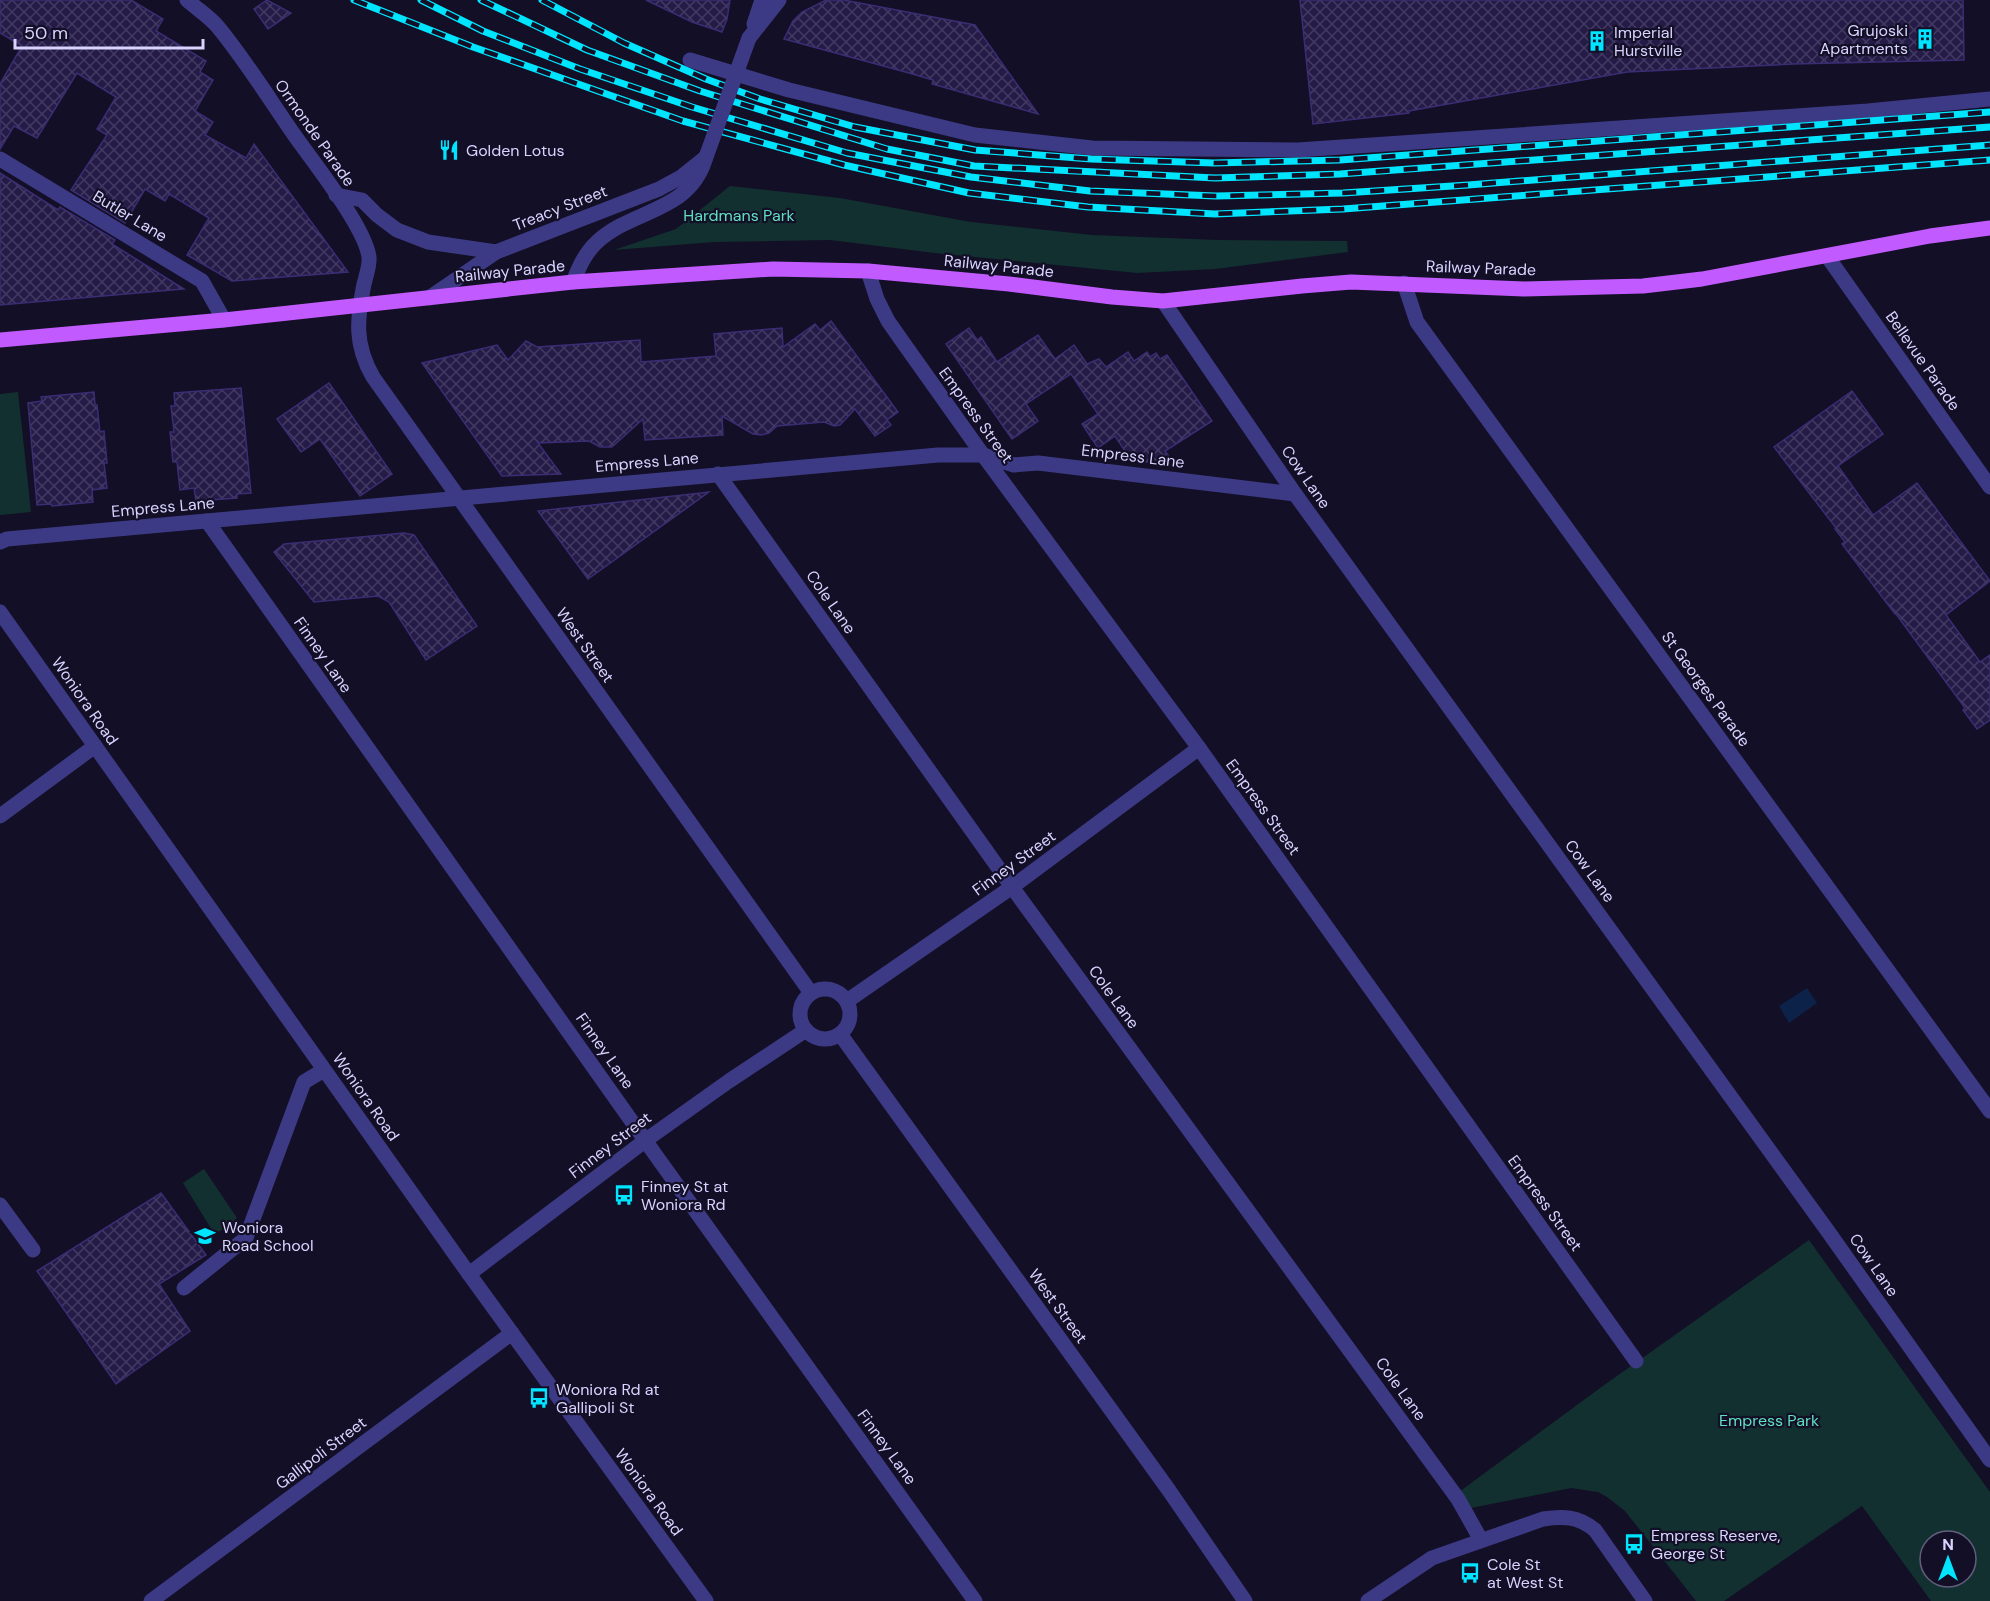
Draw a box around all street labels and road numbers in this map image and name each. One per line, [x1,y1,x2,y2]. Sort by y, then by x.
street label: Ormonde Parade [270,75,360,191]
street label: Treacy Street [510,180,610,236]
street label: Butler Lane [89,186,171,246]
street label: Railway Parade [943,250,1055,282]
street label: Railway Parade [454,255,566,287]
street label: Railway Parade [1426,256,1536,280]
street label: Bellevue Parade [1881,307,1965,415]
street label: Empress Street [934,363,1018,467]
street label: Empress Lane [1080,439,1186,473]
street label: Cow Lane [1277,441,1335,513]
street label: Empress Lane [594,447,700,477]
street label: Empress Lane [110,492,216,522]
street label: Cole Lane [801,566,861,638]
street label: West Street [551,603,619,687]
street label: Finney Lane [289,613,357,697]
street label: St Georges Parade [1657,627,1755,751]
street label: Woniora Road [47,653,123,749]
street label: Empress Street [1221,755,1305,859]
street label: Finney Street [968,826,1060,900]
street label: Cow Lane [1560,835,1620,907]
street label: Cole Lane [1084,961,1144,1033]
street label: Finney Lane [571,1009,639,1093]
street label: Woniora Road [328,1049,404,1145]
street label: Finney Street [565,1107,655,1183]
street label: Empress Street [1503,1151,1587,1255]
street label: Cow Lane [1845,1229,1903,1301]
street label: West Street [1024,1265,1092,1347]
street label: Cole Lane [1371,1353,1431,1425]
street label: Finney Lane [853,1405,921,1489]
street label: Gallipoli Street [271,1412,371,1494]
street label: Woniora Road [610,1444,688,1540]

